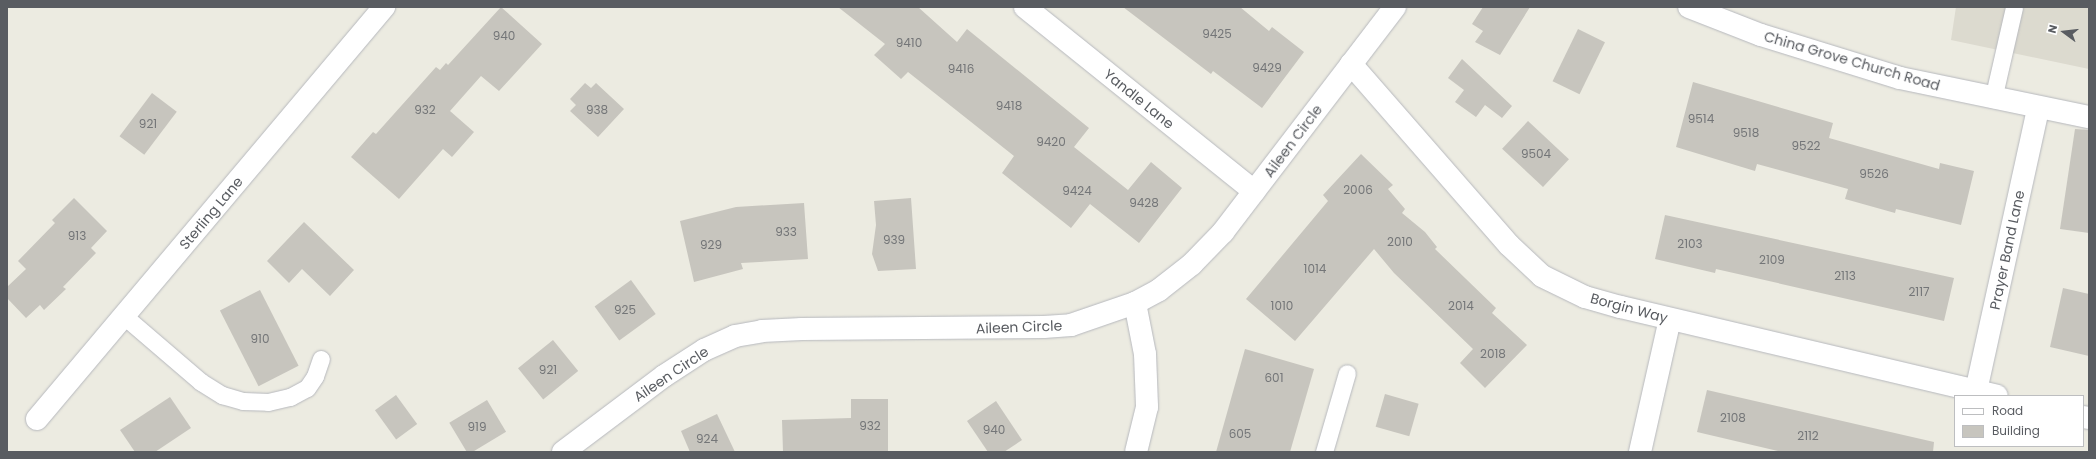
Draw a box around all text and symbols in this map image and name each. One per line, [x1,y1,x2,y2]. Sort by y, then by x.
north arrow [2044,12,2084,52]
text: N [2044,23,2061,35]
house number: 9425 [1202,27,1232,41]
street label: China Grove Church Road [1762,28,1942,94]
house number: 940 [493,29,515,43]
house number: 9410 [896,36,922,50]
house number: 9429 [1252,61,1282,75]
house number: 9416 [948,62,974,76]
street label: Yandle Lane [1101,66,1177,132]
house number: 9418 [996,99,1022,113]
street label: Aileen Circle [1260,101,1326,181]
house number: 932 [414,103,436,117]
house number: 938 [586,103,608,117]
house number: 9514 [1688,112,1714,126]
house number: 921 [139,117,157,131]
house number: 9518 [1733,126,1759,140]
house number: 9420 [1036,135,1066,149]
house number: 9522 [1792,139,1820,153]
house number: 9504 [1521,147,1551,161]
house number: 9526 [1859,167,1889,181]
street label: Sterling Lane [176,173,246,253]
house number: 2006 [1343,183,1373,197]
house number: 9424 [1062,184,1092,198]
street label: Prayer Band Lane [1986,189,2028,311]
house number: 9428 [1129,196,1159,210]
house number: 933 [775,225,797,239]
house number: 913 [68,229,86,243]
house number: 939 [883,233,905,247]
house number: 2010 [1387,235,1413,249]
house number: 2103 [1677,237,1703,251]
house number: 929 [700,238,722,252]
house number: 2109 [1759,253,1785,267]
house number: 1014 [1304,262,1326,276]
house number: 2113 [1834,269,1856,283]
house number: 2117 [1908,285,1930,299]
street label: Borgin Way [1588,290,1670,326]
house number: 1010 [1271,299,1293,313]
house number: 2014 [1448,299,1474,313]
house number: 925 [614,303,636,317]
street label: Aileen Circle [975,317,1063,337]
house number: 910 [251,332,269,346]
street label: Aileen Circle [630,343,712,405]
house number: 2018 [1480,347,1506,361]
house number: 921 [539,363,557,377]
house number: 601 [1265,371,1283,385]
legend [1954,395,2084,447]
text: Road [1992,402,2023,419]
house number: 2108 [1720,411,1746,425]
house number: 932 [859,419,881,433]
house number: 919 [468,420,486,434]
text: Building [1992,422,2040,439]
house number: 940 [983,423,1005,437]
house number: 605 [1229,427,1251,441]
house number: 2112 [1797,429,1819,443]
house number: 924 [696,432,718,446]

